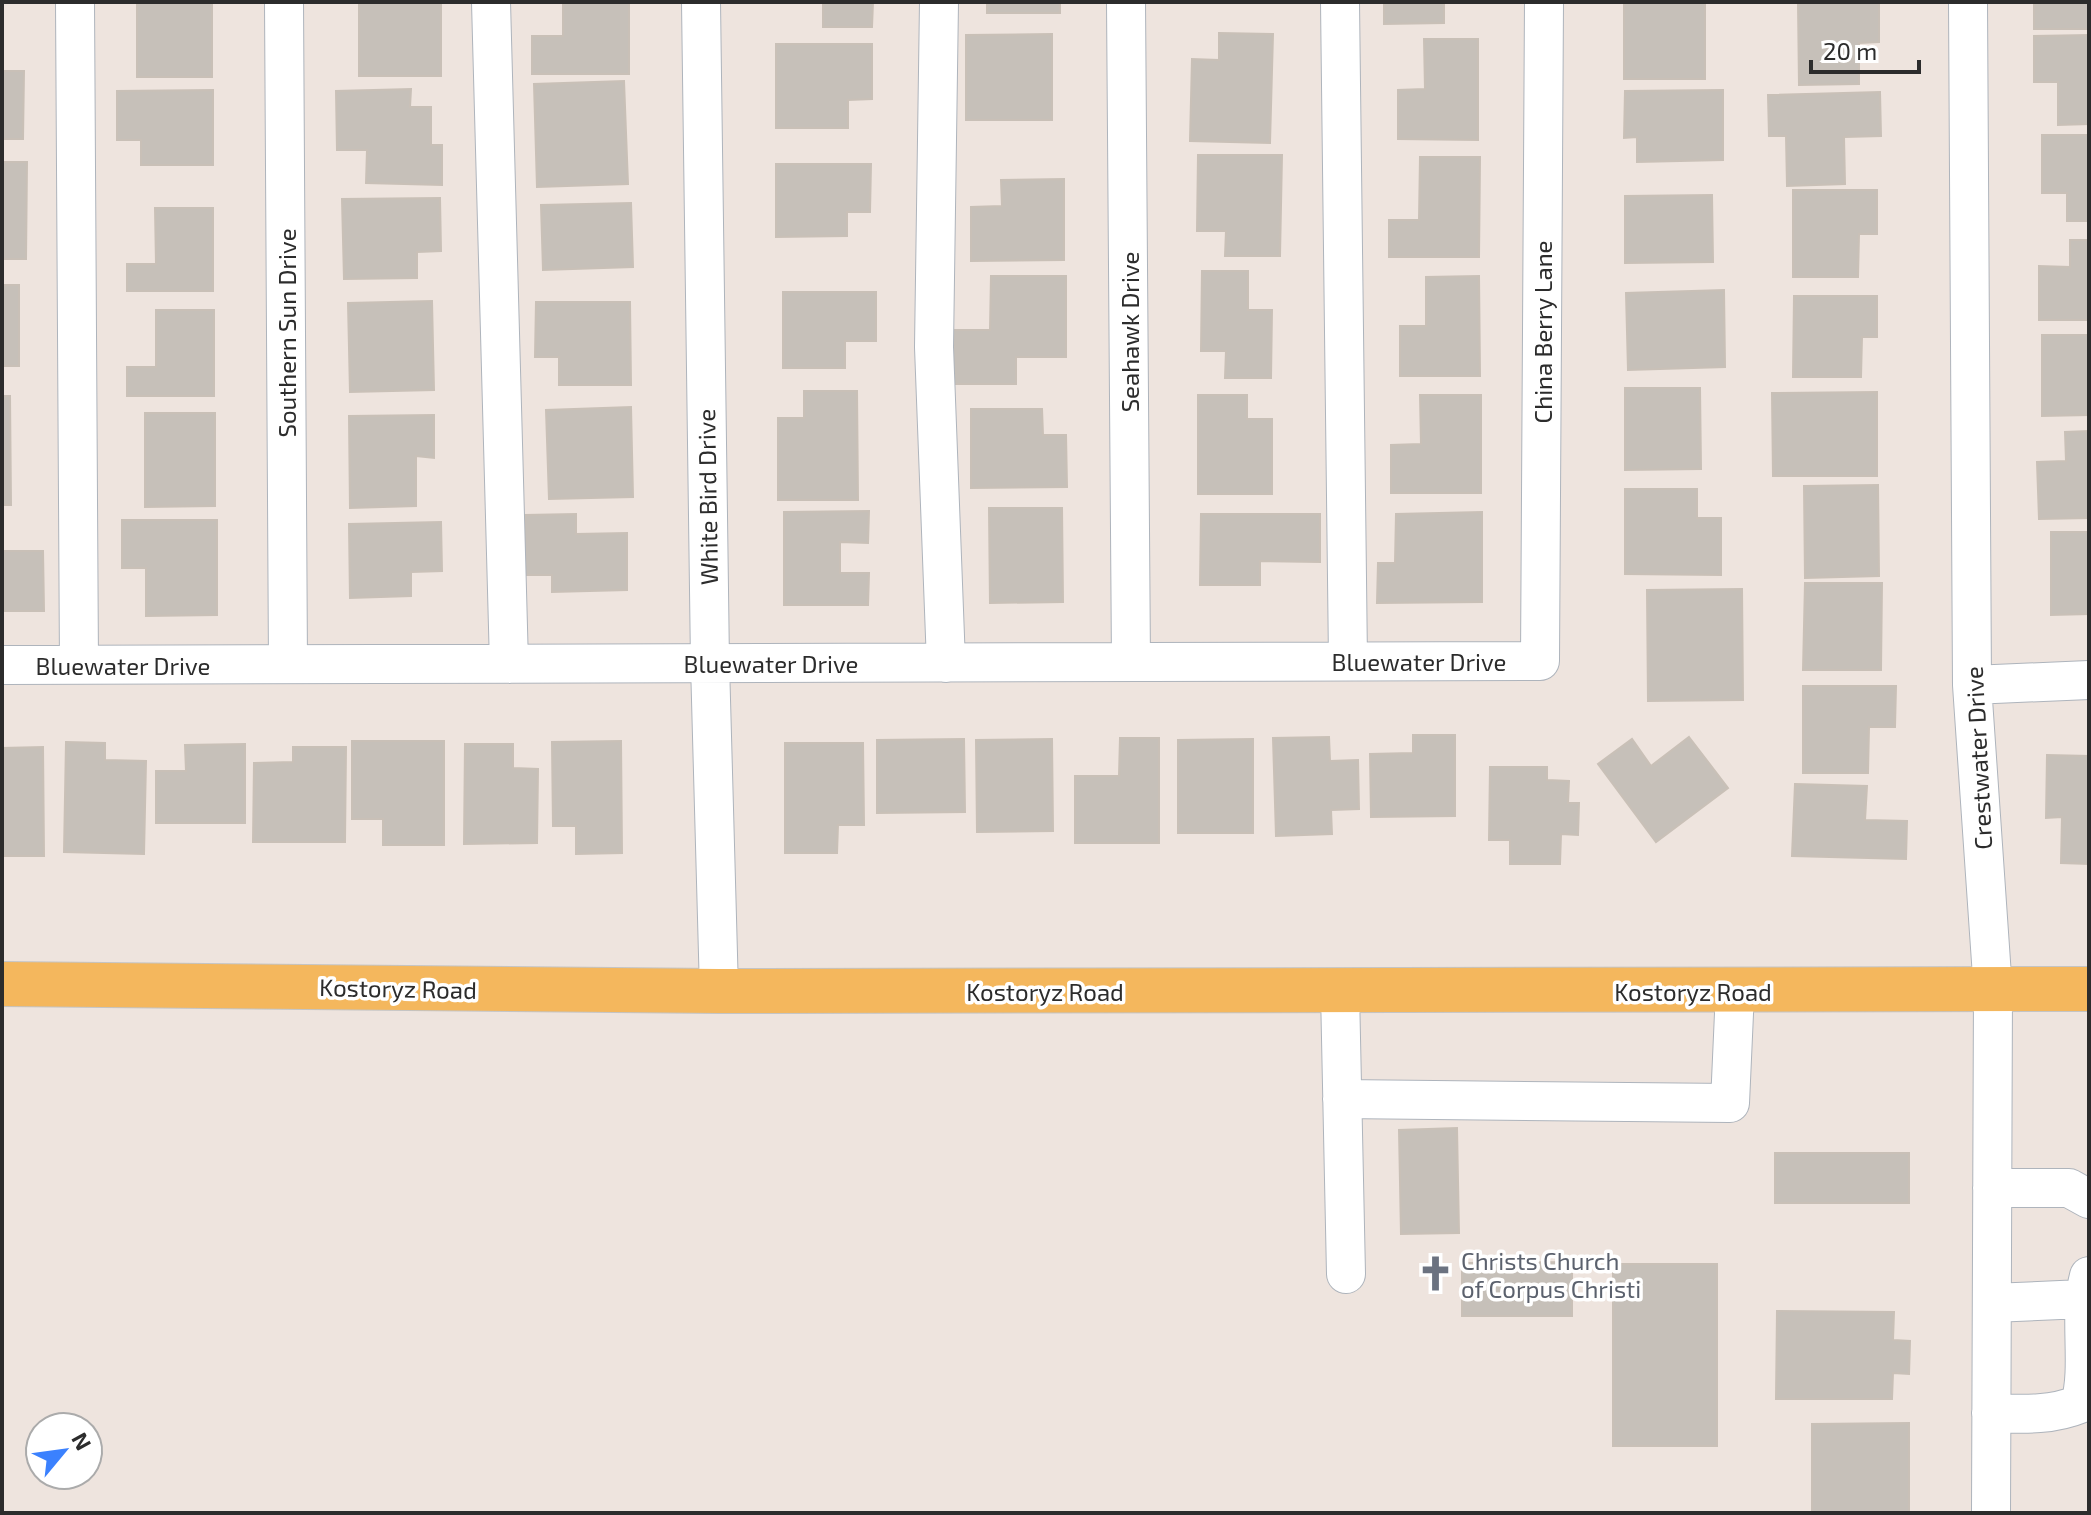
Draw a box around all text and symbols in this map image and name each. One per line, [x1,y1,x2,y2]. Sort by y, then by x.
scale bar [1811,24,1919,74]
text: 20 m [1823,36,1877,65]
street label: Southern Sun Drive [272,228,301,438]
street label: China Berry Lane [1528,241,1557,423]
street label: Seahawk Drive [1115,252,1144,412]
street label: White Bird Drive [691,409,723,585]
street label: Bluewater Drive [1332,647,1506,676]
street label: Bluewater Drive [684,649,858,678]
street label: Bluewater Drive [36,651,210,680]
street label: Crestwater Drive [1959,666,1997,850]
street label: Kostoryz Road [319,972,477,1004]
street label: Kostoryz Road [966,977,1124,1006]
street label: Kostoryz Road [1614,977,1772,1006]
place label: Christs Church of Corpus Christi [1461,1246,1641,1303]
church icon: Christs Church of Corpus Christi [1416,1255,1454,1293]
north arrow [24,1411,104,1491]
text: N [67,1428,98,1454]

